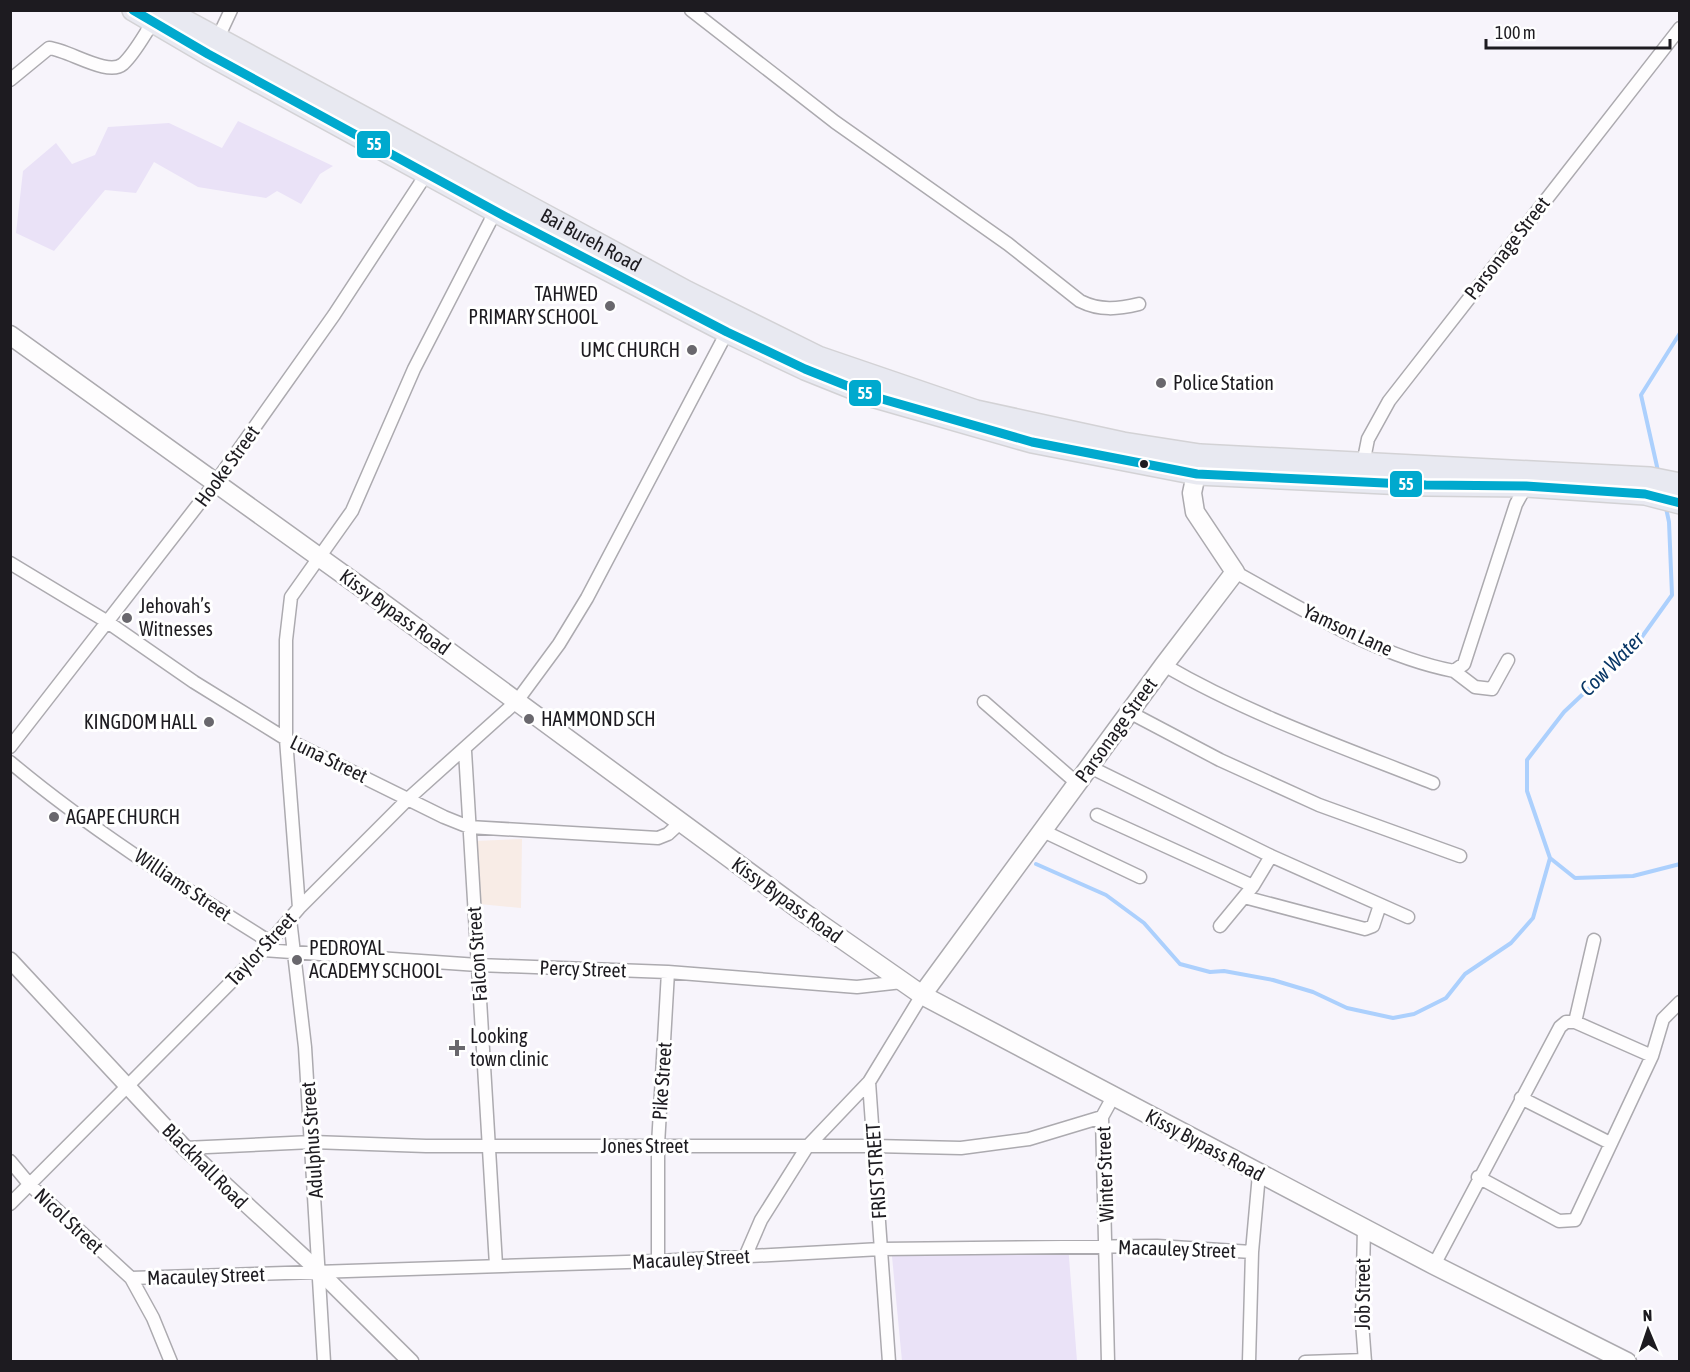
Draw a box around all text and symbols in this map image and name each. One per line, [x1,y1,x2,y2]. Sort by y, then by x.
scale bar [1486,12,1670,50]
text: 100 m [1495,22,1536,43]
line badge: 55 [356,130,391,159]
text: 55 [366,135,382,153]
street label: Parsonage Street [1459,192,1554,304]
street label: Bai Bureh Road [537,203,645,276]
place label: TAHWED PRIMARY SCHOOL [468,282,598,328]
marker: TAHWED PRIMARY SCHOOL [603,299,617,313]
place label: UMC CHURCH [580,338,680,361]
marker: UMC CHURCH [685,343,699,357]
place label: Police Station [1173,371,1274,394]
marker: Police Station [1154,376,1168,390]
line badge: 55 [848,379,882,407]
text: 55 [857,384,873,402]
street label: Hooke Street [190,421,264,511]
unlabelled marker [1138,458,1150,470]
line badge: 55 [1389,470,1423,498]
text: 55 [1398,475,1414,493]
street label: Kissy Bypass Road [336,564,455,659]
place label: Jehovah’s Witnesses [139,594,213,640]
street label: Yamson Lane [1300,599,1397,660]
marker: Jehovah’s Witnesses [120,611,134,625]
water label: Cow Water [1574,626,1649,700]
street label: Parsonage Street [1070,673,1161,787]
place label: HAMMOND SCH [541,707,656,730]
place label: KINGDOM HALL [84,710,197,733]
marker: HAMMOND SCH [522,712,536,726]
marker: KINGDOM HALL [202,715,216,729]
street label: Luna Street [287,730,372,787]
place label: AGAPE CHURCH [66,805,180,828]
marker: AGAPE CHURCH [47,810,61,824]
street label: Williams Street [131,844,236,925]
street label: Kissy Bypass Road [728,852,847,947]
street label: Falcon Street [462,906,491,1002]
street label: Taylor Street [221,907,301,990]
place label: PEDROYAL ACADEMY SCHOOL [309,936,443,982]
marker: PEDROYAL ACADEMY SCHOOL [290,953,304,967]
street label: Percy Street [539,955,627,982]
place label: Looking town clinic [470,1024,549,1070]
marker: Looking town clinic [448,1039,466,1057]
street label: Pike Street [647,1041,676,1121]
street label: Adulphus Street [296,1081,327,1199]
street label: Kissy Bypass Road [1142,1104,1268,1185]
street label: Blackhall Road [158,1118,253,1213]
street label: FRIST STREET [861,1122,890,1220]
street label: Winter Street [1091,1125,1118,1222]
street label: Jones Street [601,1134,689,1157]
street label: Nicol Street [30,1183,108,1258]
street label: Macauley Street [1118,1235,1237,1262]
street label: Macauley Street [631,1244,751,1273]
street label: Job Street [1351,1258,1374,1330]
street label: Macauley Street [147,1262,266,1289]
north arrow [1618,1300,1678,1360]
text: N [1642,1306,1653,1324]

